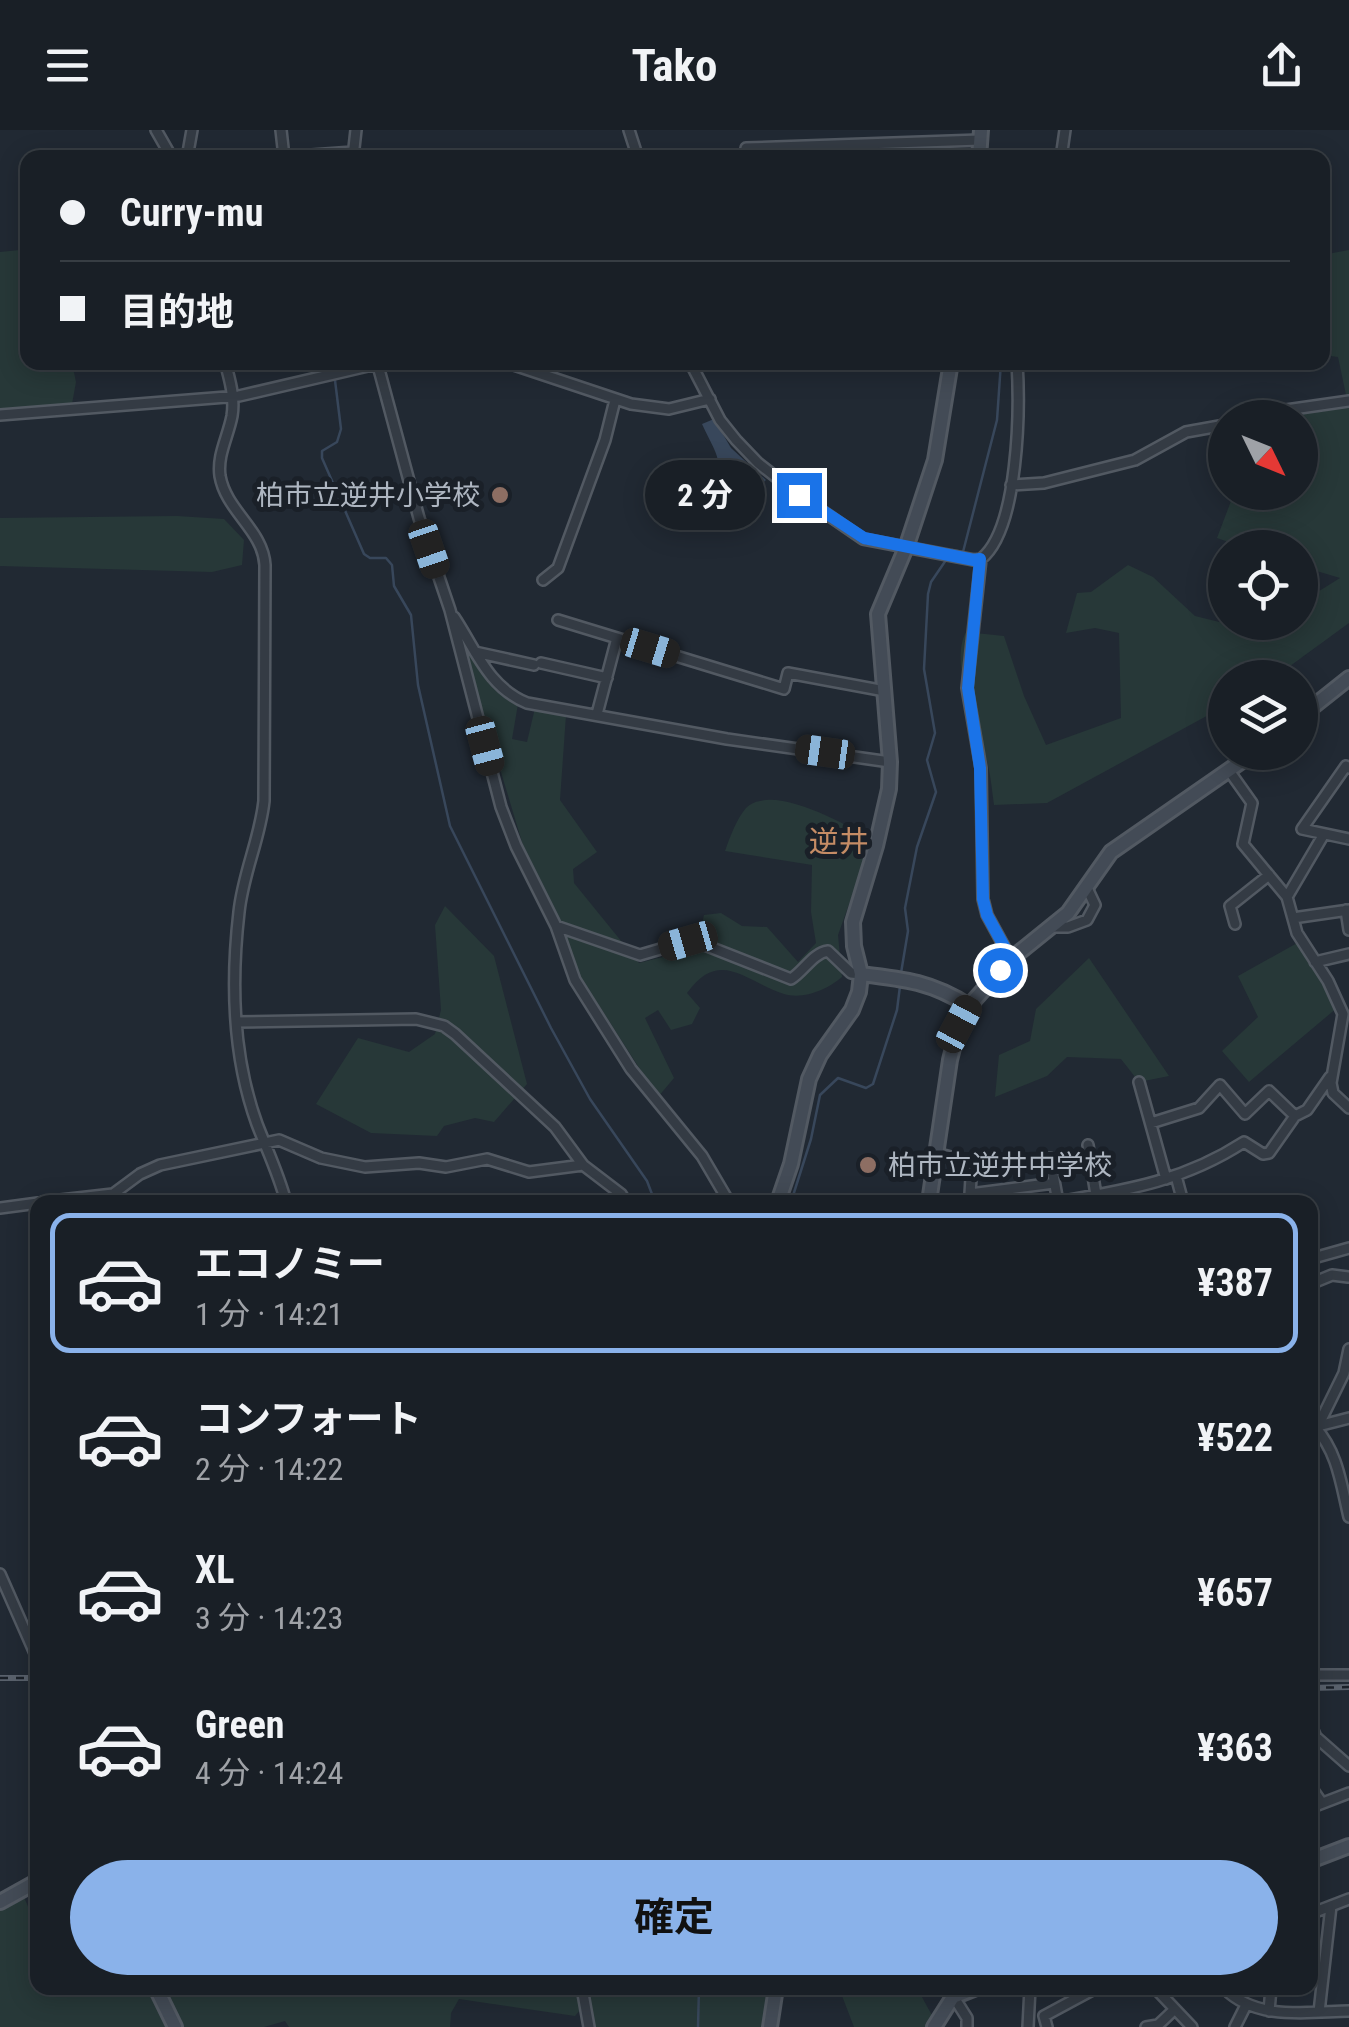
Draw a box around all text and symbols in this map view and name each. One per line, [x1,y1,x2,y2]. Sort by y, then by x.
icon: menu [40,38,95,93]
icon: share [1254,38,1309,93]
text: Tako [632,39,717,92]
text: Curry-mu [120,191,263,235]
text: 目的地 [120,290,234,334]
north arrow [1208,400,1318,510]
map controls [1208,400,1318,770]
callout: 2 分 [644,460,764,530]
route end [777,473,822,518]
text: 2 分 [677,476,733,514]
place label: 柏市立逆井小学校 [256,479,480,512]
marker: 柏市立逆井小学校 [489,484,511,506]
car [405,516,453,582]
button: locate [1208,530,1318,640]
car [617,625,683,671]
button: layers [1208,660,1318,770]
car [463,713,507,779]
car [793,733,857,771]
district label: 逆井 [809,824,869,859]
car [655,918,721,964]
route start [978,948,1023,993]
car [932,990,986,1058]
place label: 柏市立逆井中学校 [888,1149,1112,1182]
marker: 柏市立逆井中学校 [857,1154,879,1176]
icon: car [75,1238,165,1328]
text: エコノミー [195,1242,385,1286]
text: ¥387 [1197,1261,1273,1305]
text: 1 分 · 14:21 [195,1295,343,1333]
icon: car [75,1393,165,1483]
text: コンフォート [195,1397,422,1441]
text: ¥522 [1197,1416,1273,1460]
text: 2 分 · 14:22 [195,1450,343,1488]
icon: car [75,1548,165,1638]
text: XL [195,1548,234,1592]
text: ¥657 [1197,1571,1273,1615]
text: 3 分 · 14:23 [195,1599,343,1637]
icon: car [75,1703,165,1793]
text: Green [195,1703,285,1747]
text: ¥363 [1197,1726,1273,1770]
text: 4 分 · 14:24 [195,1754,343,1792]
button: 確定 [70,1860,1278,1975]

